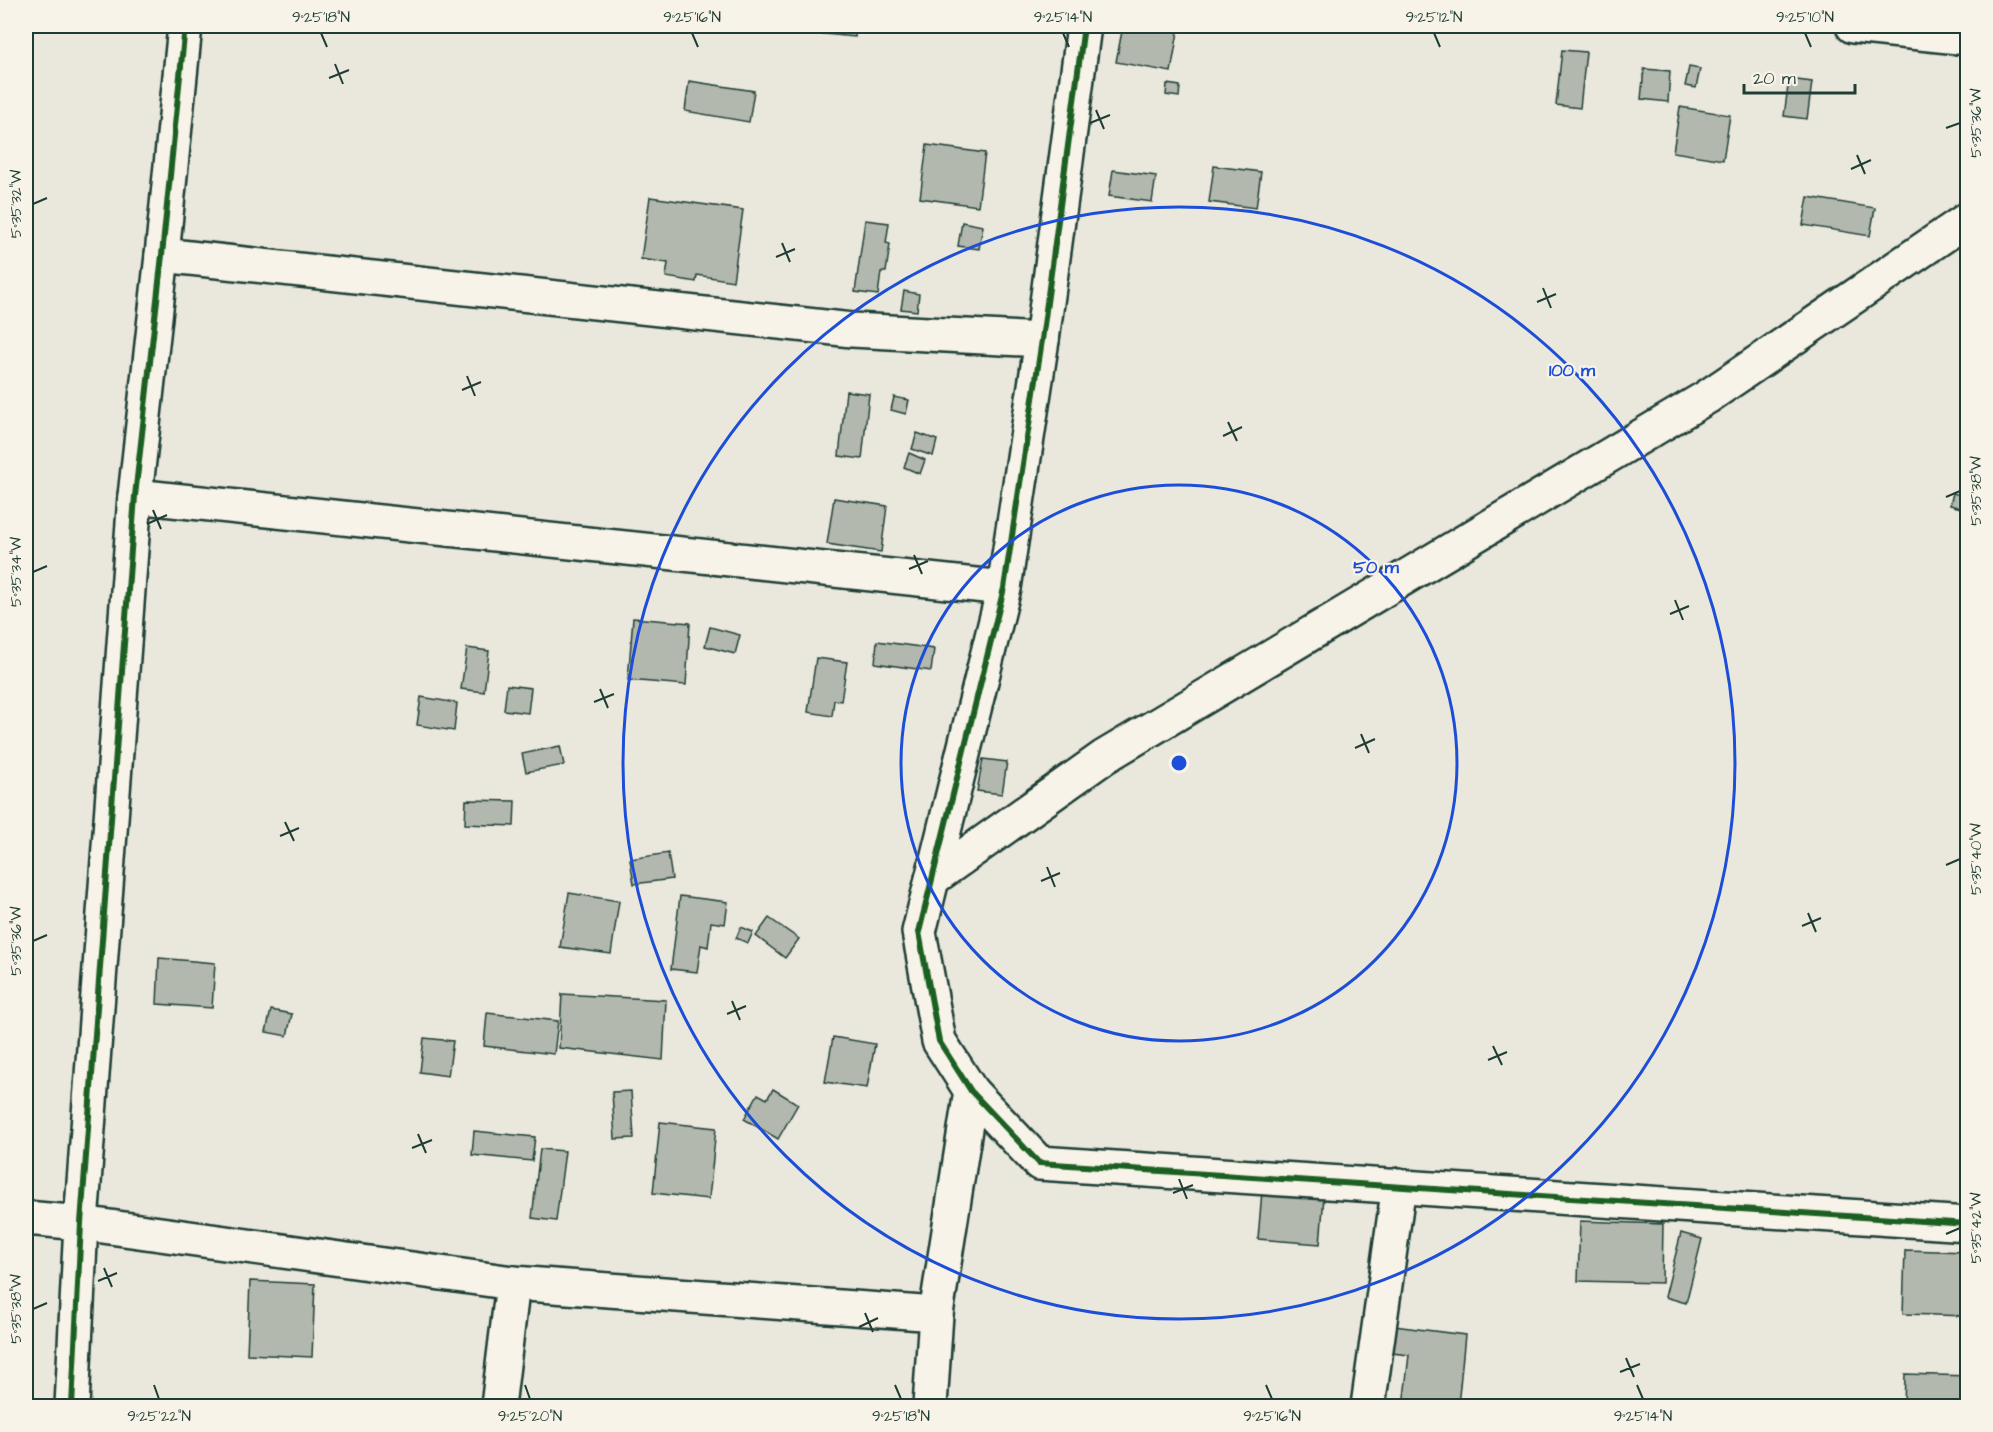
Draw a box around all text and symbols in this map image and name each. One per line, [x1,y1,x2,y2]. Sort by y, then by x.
text: 9°25'18"N [292,7,350,28]
text: 9°25'16"N [663,7,721,28]
text: 9°25'14"N [1034,7,1092,28]
text: 9°25'12"N [1406,7,1462,28]
text: 9°25'10"N [1776,7,1834,28]
scale bar [1744,57,1855,95]
text: 20 m [1753,66,1796,91]
text: 5°35'36"W [1966,88,1987,158]
text: 5°35'32"W [6,170,27,238]
text: 100 m [1549,358,1596,383]
text: 5°35'38"W [1966,456,1987,526]
text: 5°35'34"W [6,537,27,607]
text: 50 m [1353,555,1400,580]
centre of rings [1169,753,1189,773]
text: 5°35'40"W [1966,823,1987,895]
text: 5°35'36"W [6,906,27,976]
text: 5°35'42"W [1966,1192,1987,1264]
text: 5°35'38"W [6,1274,27,1344]
text: 9°25'22"N [127,1406,191,1427]
text: 9°25'20"N [498,1406,562,1427]
text: 9°25'18"N [872,1406,930,1427]
text: 9°25'16"N [1243,1406,1301,1427]
text: 9°25'14"N [1614,1406,1672,1427]

